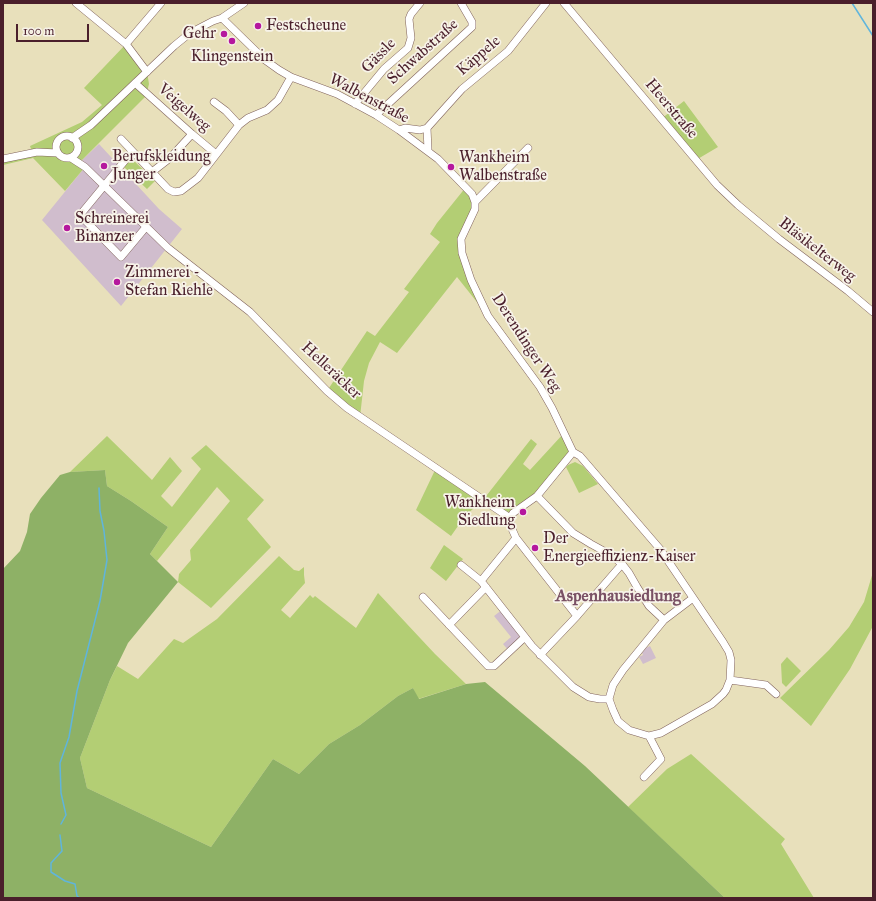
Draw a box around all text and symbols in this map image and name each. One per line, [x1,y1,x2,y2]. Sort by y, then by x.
street label: Schwabstraße [384,15,462,89]
scale bar [18,16,91,42]
place label: Festscheune [266,16,346,36]
marker: Festscheune [253,21,263,31]
text: 100 m [23,24,54,38]
place label: Gehr [183,24,216,44]
marker: Gehr [219,29,229,39]
street label: Käppele [453,32,505,80]
street label: Gässle [358,35,400,77]
marker: Klingenstein [227,36,237,46]
place label: Klingenstein [191,47,273,67]
street label: Walbenstraße [326,70,412,128]
street label: Heerstraße [640,75,702,143]
street label: Veigelweg [154,80,214,136]
place label: Berufskleidung Junger [112,147,210,185]
place label: Wankheim Walbenstraße [459,148,547,186]
marker: Berufskleidung Junger [99,161,109,171]
marker: Wankheim Walbenstraße [446,162,456,172]
place label: Schreinerei Binanzer [75,209,149,247]
street label: Bläsikelterweg [774,214,860,286]
marker: Schreinerei Binanzer [62,223,72,233]
place label: Zimmerei - Stefan Riehle [125,263,213,301]
marker: Zimmerei - Stefan Riehle [112,277,122,287]
street label: Derendinger Weg [487,290,565,396]
street label: Helleräcker [297,338,365,404]
place label: Wankheim Siedlung [444,493,515,531]
marker: Wankheim Siedlung [518,507,528,517]
place label: Der Energieeffizienz-Kaiser [543,529,696,567]
marker: Der Energieeffizienz-Kaiser [530,543,540,553]
district label: Aspenhausiedlung [555,587,681,607]

